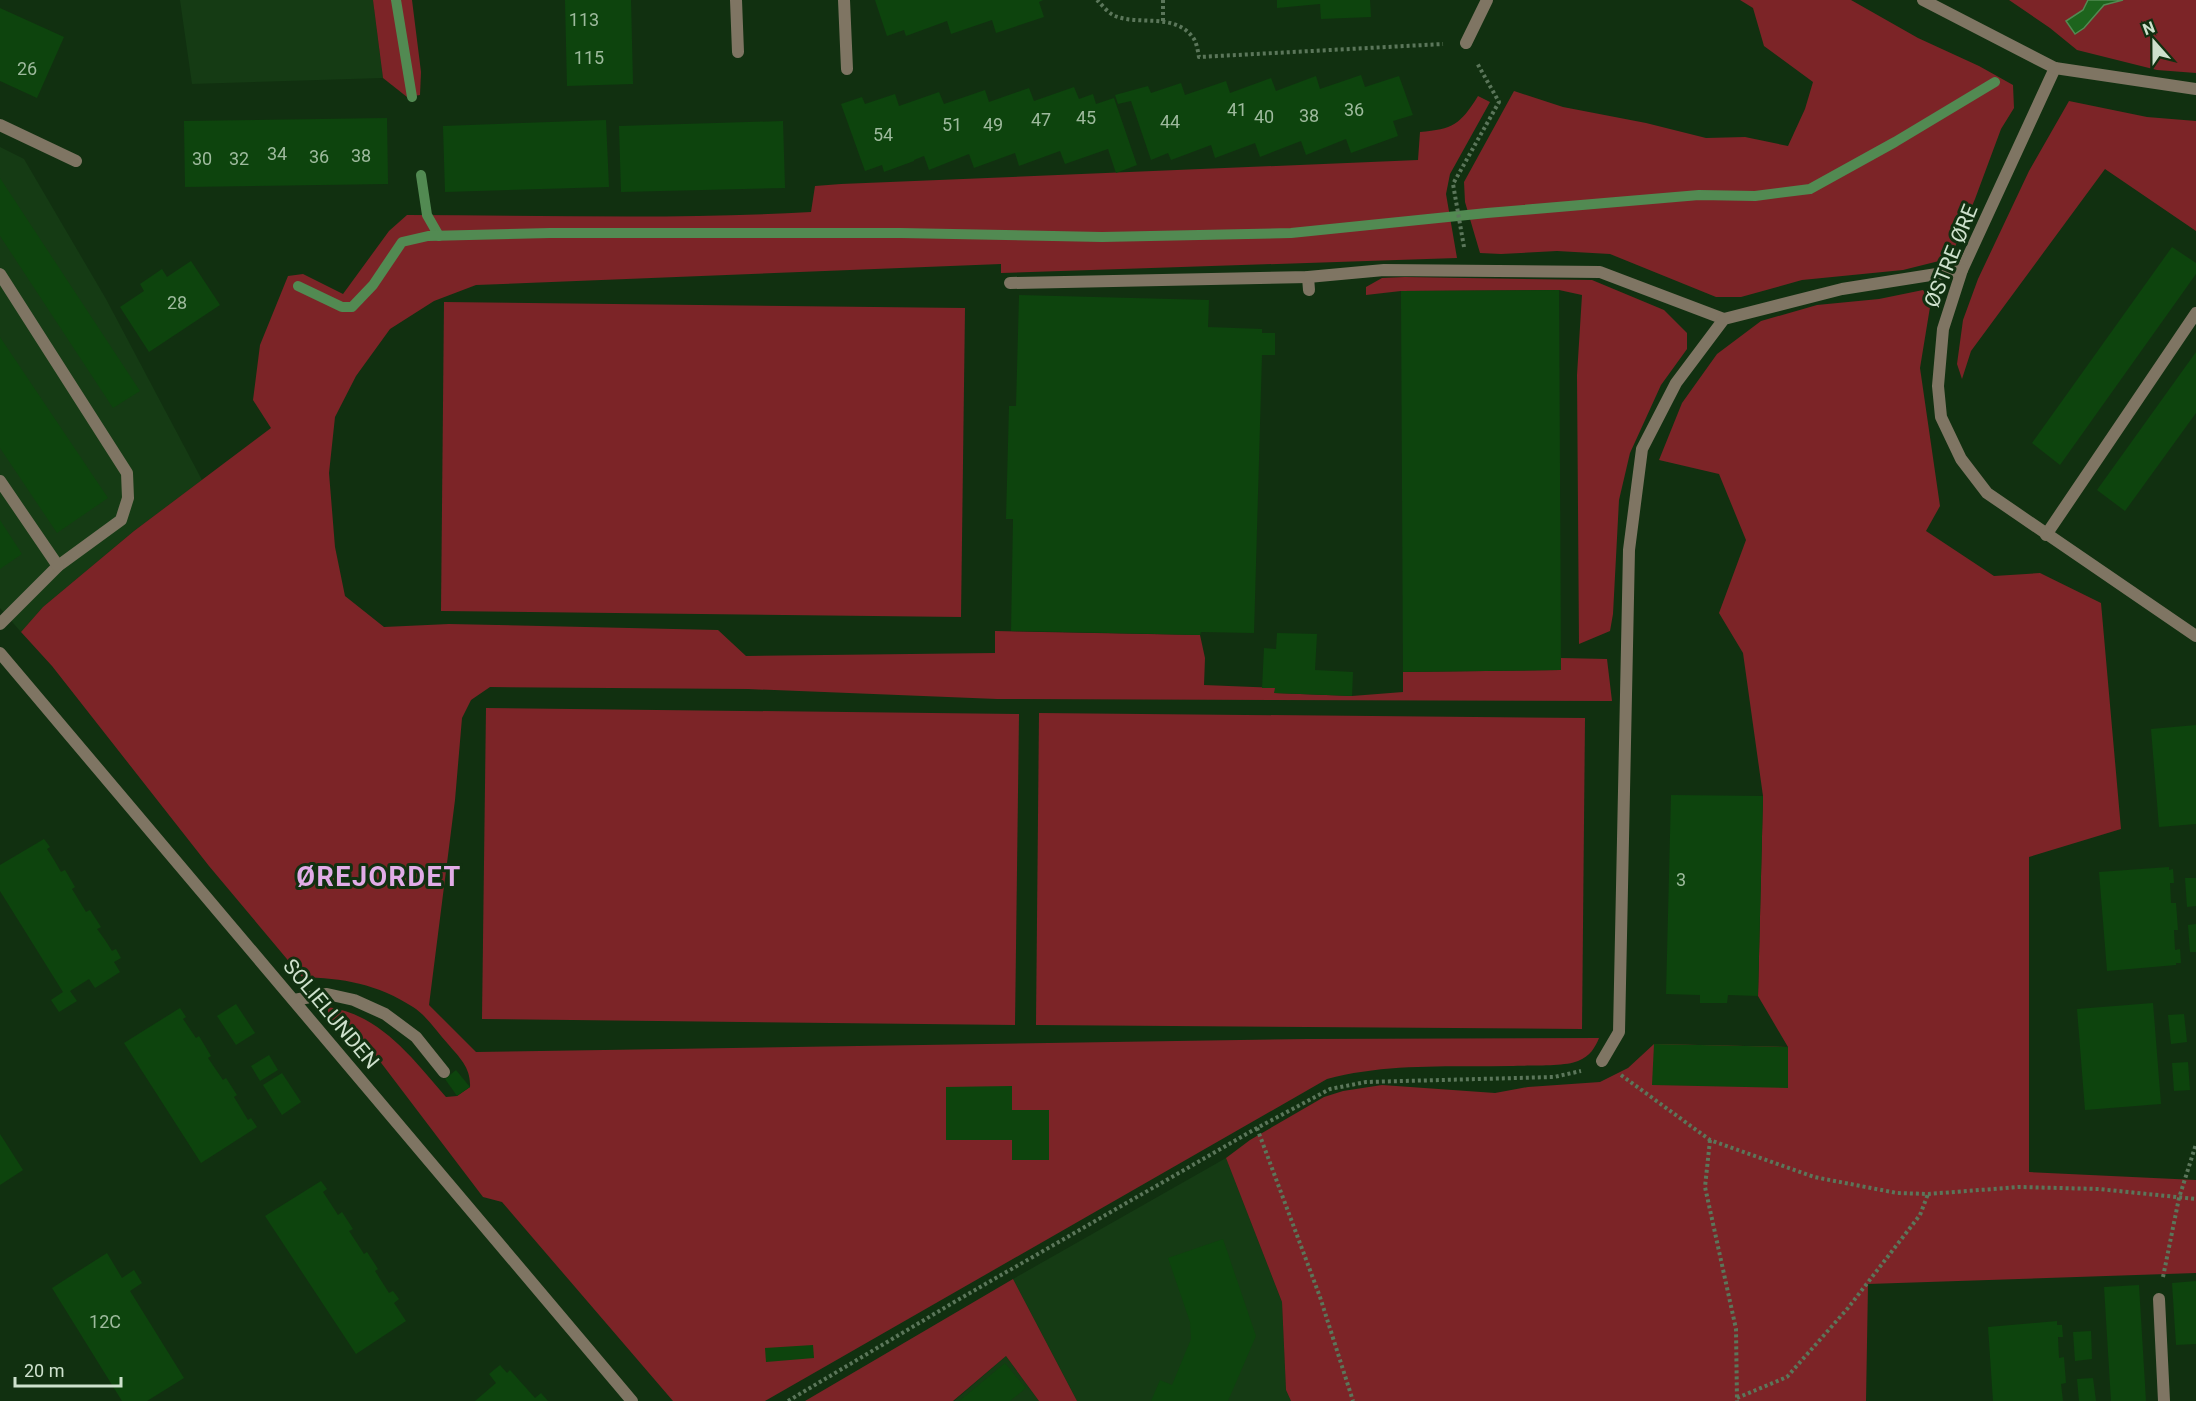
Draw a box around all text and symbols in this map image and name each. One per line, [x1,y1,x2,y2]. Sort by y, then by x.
house number: 113 [569,9,599,30]
north arrow [2124,12,2184,72]
text: N [2140,18,2157,39]
house number: 115 [574,47,604,68]
house number: 26 [17,58,37,79]
house number: 41 [1227,99,1247,120]
house number: 36 [1344,99,1364,120]
house number: 38 [1299,105,1319,126]
house number: 40 [1254,106,1274,127]
house number: 45 [1076,107,1096,128]
house number: 47 [1031,109,1051,130]
house number: 44 [1160,111,1180,132]
house number: 51 [942,114,962,135]
house number: 49 [983,114,1003,135]
house number: 54 [873,124,893,145]
house number: 34 [267,143,287,164]
house number: 38 [351,145,371,166]
house number: 36 [309,146,329,167]
house number: 30 [192,148,212,169]
house number: 32 [229,148,249,169]
street label: ØSTRE ØRE [1919,201,1983,311]
house number: 28 [167,292,187,313]
district label: ØREJORDET [296,861,462,893]
house number: 3 [1676,869,1686,890]
street label: SOLIELUNDEN [278,954,384,1074]
house number: 12C [89,1311,121,1332]
scale bar [15,1350,122,1388]
text: 20 m [24,1360,64,1381]

